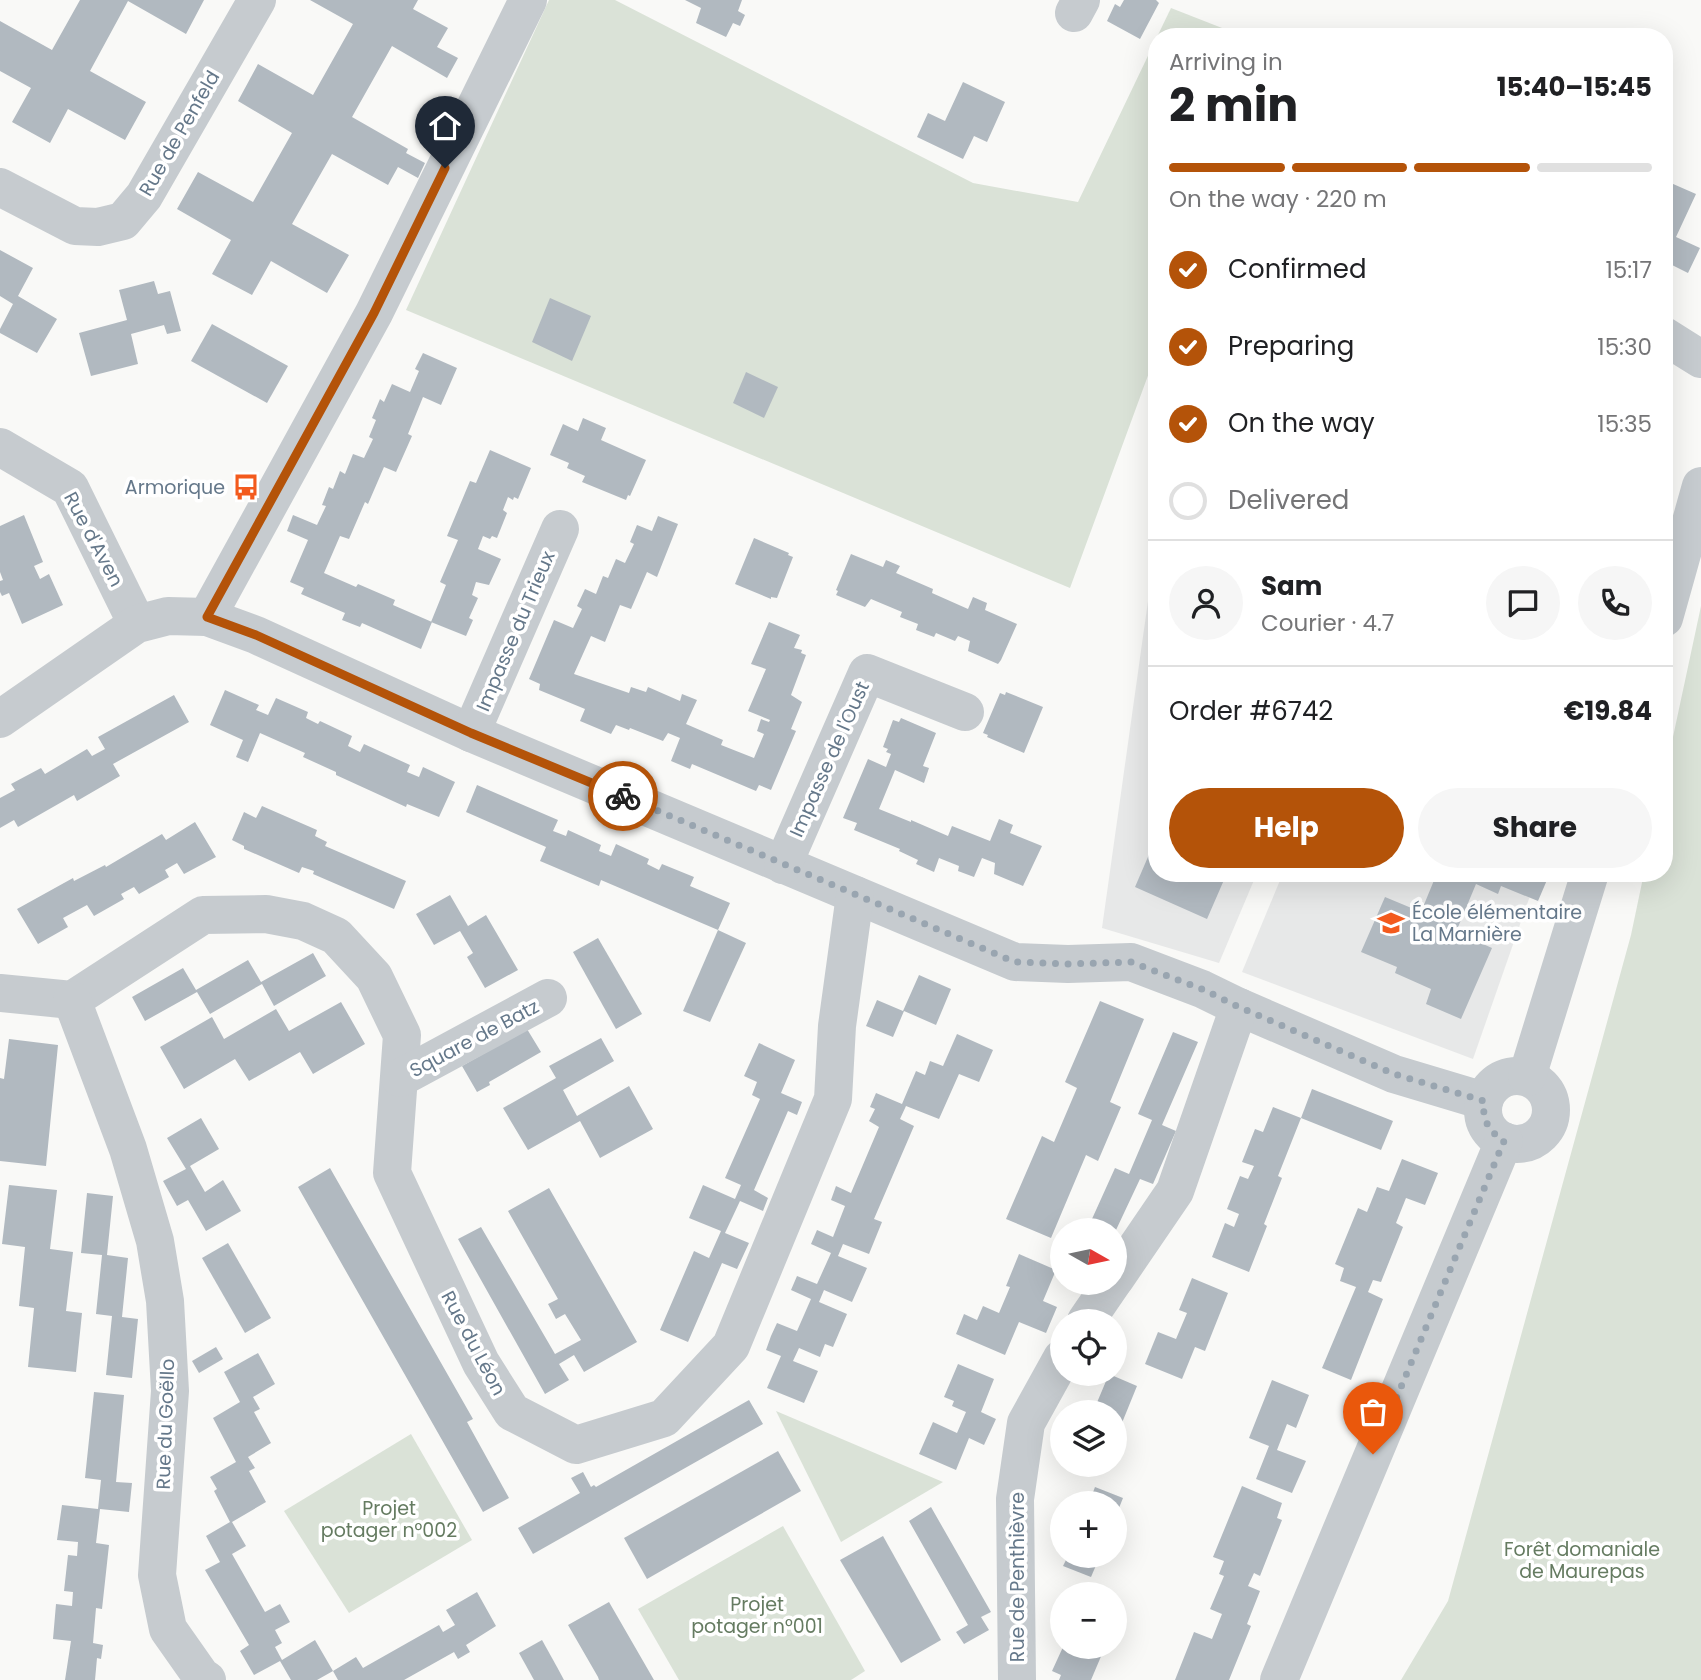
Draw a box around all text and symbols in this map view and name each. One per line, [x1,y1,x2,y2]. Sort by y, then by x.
text: Arriving in [1169,46,1283,78]
street label: Rue de Penfeld [133,66,226,201]
text: 15:40–15:45 [1497,69,1652,105]
text: 2 min [1169,73,1298,137]
pin [415,96,475,168]
icon: home [426,107,464,145]
text: On the way · 220 m [1169,183,1387,215]
icon: check [1169,251,1207,289]
text: Confirmed [1228,251,1366,287]
text: 15:17 [1605,254,1652,286]
icon: check [1169,328,1207,366]
text: Preparing [1228,328,1354,364]
text: 15:30 [1597,331,1652,363]
icon: check [1169,405,1207,443]
text: On the way [1228,405,1375,441]
text: 15:35 [1597,408,1652,440]
bus stop icon: Armorique [231,472,261,502]
place label: Armorique [125,474,225,501]
text: Delivered [1228,482,1349,518]
street label: Rue d'Aven [57,487,130,591]
street label: Impasse du Trieux [469,547,561,716]
button: person [1169,566,1243,640]
button: chat [1486,566,1560,640]
button: phone [1578,566,1652,640]
text: Sam [1261,568,1322,604]
text: Courier · 4.7 [1261,607,1394,639]
street label: Impasse de l'Oust [783,677,876,841]
text: Order #6742 [1169,693,1333,729]
text: €19.84 [1564,693,1652,729]
courier [588,761,658,831]
icon: bike [604,777,642,815]
button: Help [1169,788,1404,868]
button: Share [1418,788,1652,868]
place label: École élémentaire La Marnière [1412,899,1582,948]
school or university icon: École élémentaire La Marnière [1376,908,1406,938]
street label: Square de Batz [405,993,544,1084]
north arrow [1050,1218,1127,1295]
map controls [1050,1218,1127,1659]
street label: Rue du Léon [435,1286,512,1400]
button: locate [1050,1309,1127,1386]
street label: Rue du Goëllo [150,1358,181,1490]
pin [1343,1382,1403,1454]
icon: bag [1354,1393,1392,1431]
button: layers [1050,1400,1127,1477]
button: + [1050,1491,1127,1568]
street label: Rue de Penthièvre [1004,1492,1031,1662]
park label: Projet potager n°002 [321,1495,457,1544]
park label: Forêt domaniale de Maurepas [1504,1536,1660,1585]
button: − [1050,1582,1127,1659]
park label: Projet potager n°001 [691,1591,823,1640]

